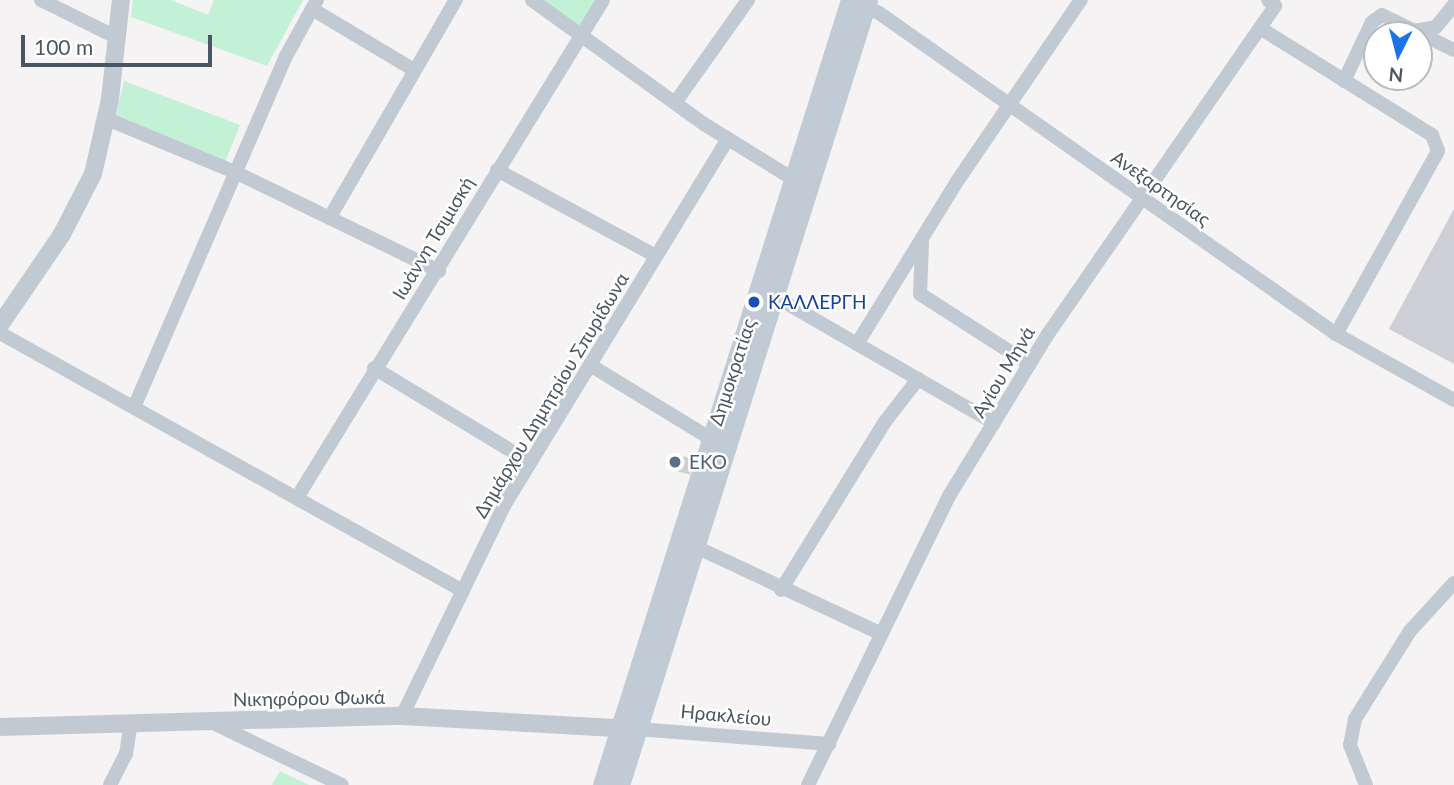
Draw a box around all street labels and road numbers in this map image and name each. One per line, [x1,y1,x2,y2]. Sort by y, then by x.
street label: Ανεξαρτησίας [1107,146,1215,230]
street label: Ιωάννη Τσιμισκή [387,172,479,304]
street label: Δημάρχου Δημητρίου Σπυρίδωνα [468,268,634,522]
street label: Δημοκρατίας [704,316,760,428]
street label: Αγίου Μηνά [967,322,1039,422]
street label: Νικηφόρου Φωκά [233,685,385,711]
street label: Ηρακλείου [680,700,772,730]

